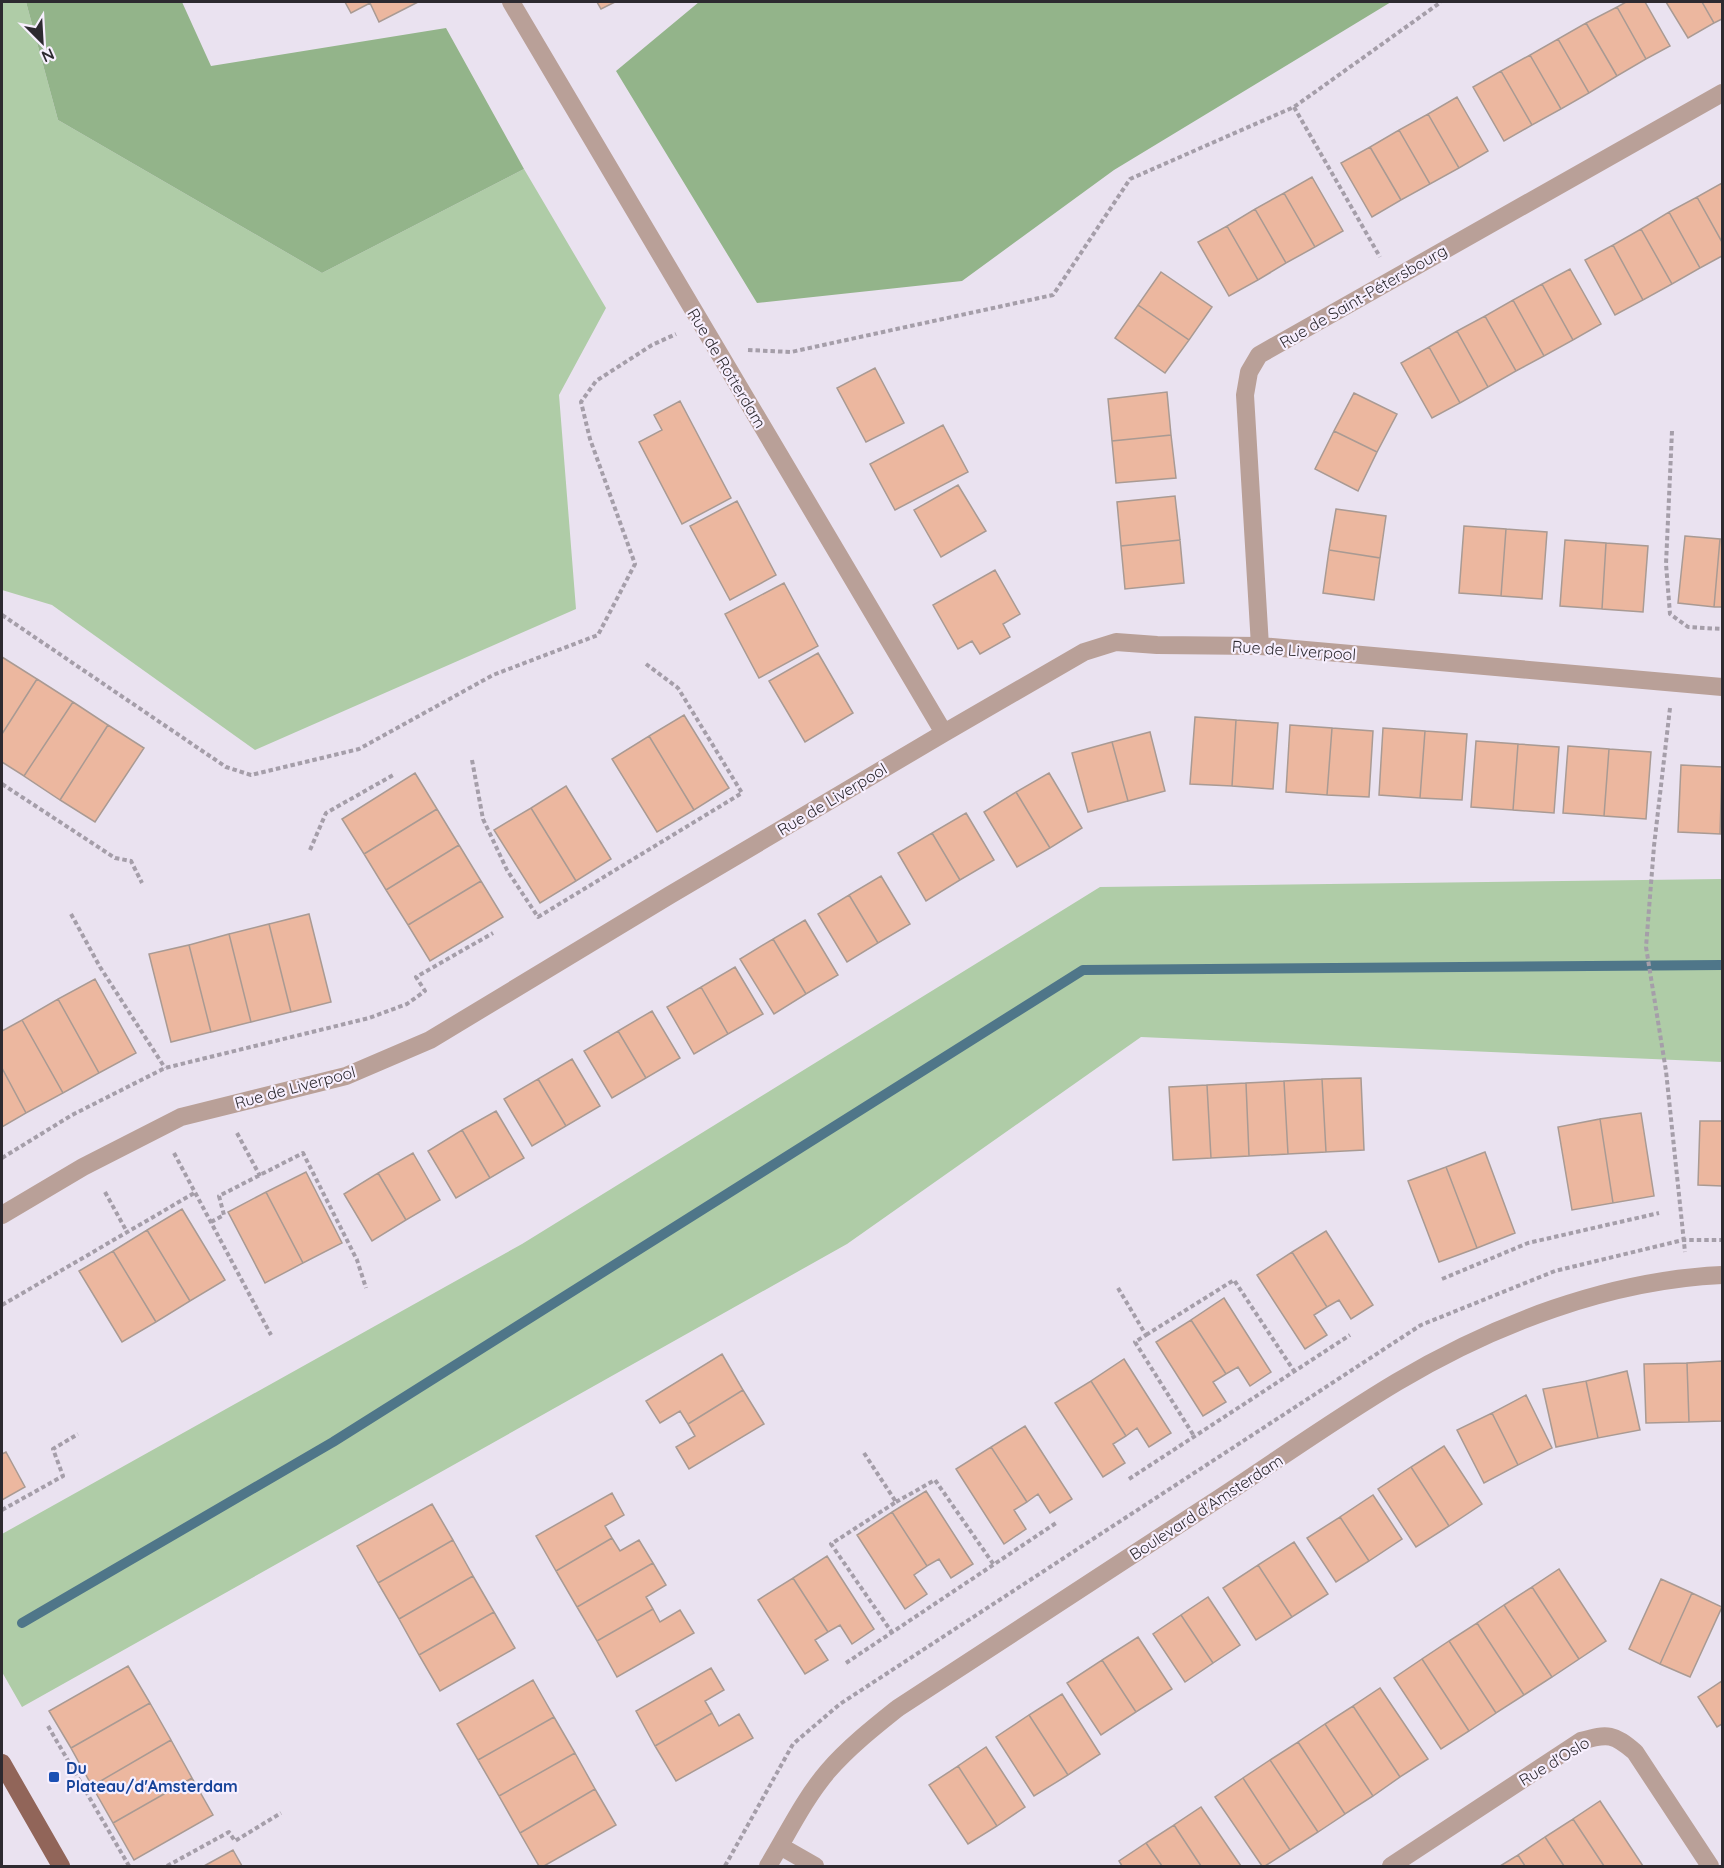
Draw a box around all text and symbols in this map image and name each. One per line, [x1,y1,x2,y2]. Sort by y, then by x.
north arrow [12,12,72,72]
text: N [39,44,58,67]
street label: Rue de Saint-Pétersbourg [1276,240,1450,352]
street label: Rue de Rotterdam [683,305,771,431]
street label: Rue de Liverpool [1231,636,1357,664]
street label: Rue de Liverpool [774,758,890,840]
street label: Rue de Liverpool [232,1061,358,1113]
street label: Boulevard d'Amsterdam [1125,1450,1287,1564]
street label: Rue d'Oslo [1515,1732,1593,1790]
place label: Du Plateau/d'Amsterdam [66,1758,238,1796]
marker: Du Plateau/d'Amsterdam [47,1770,61,1784]

